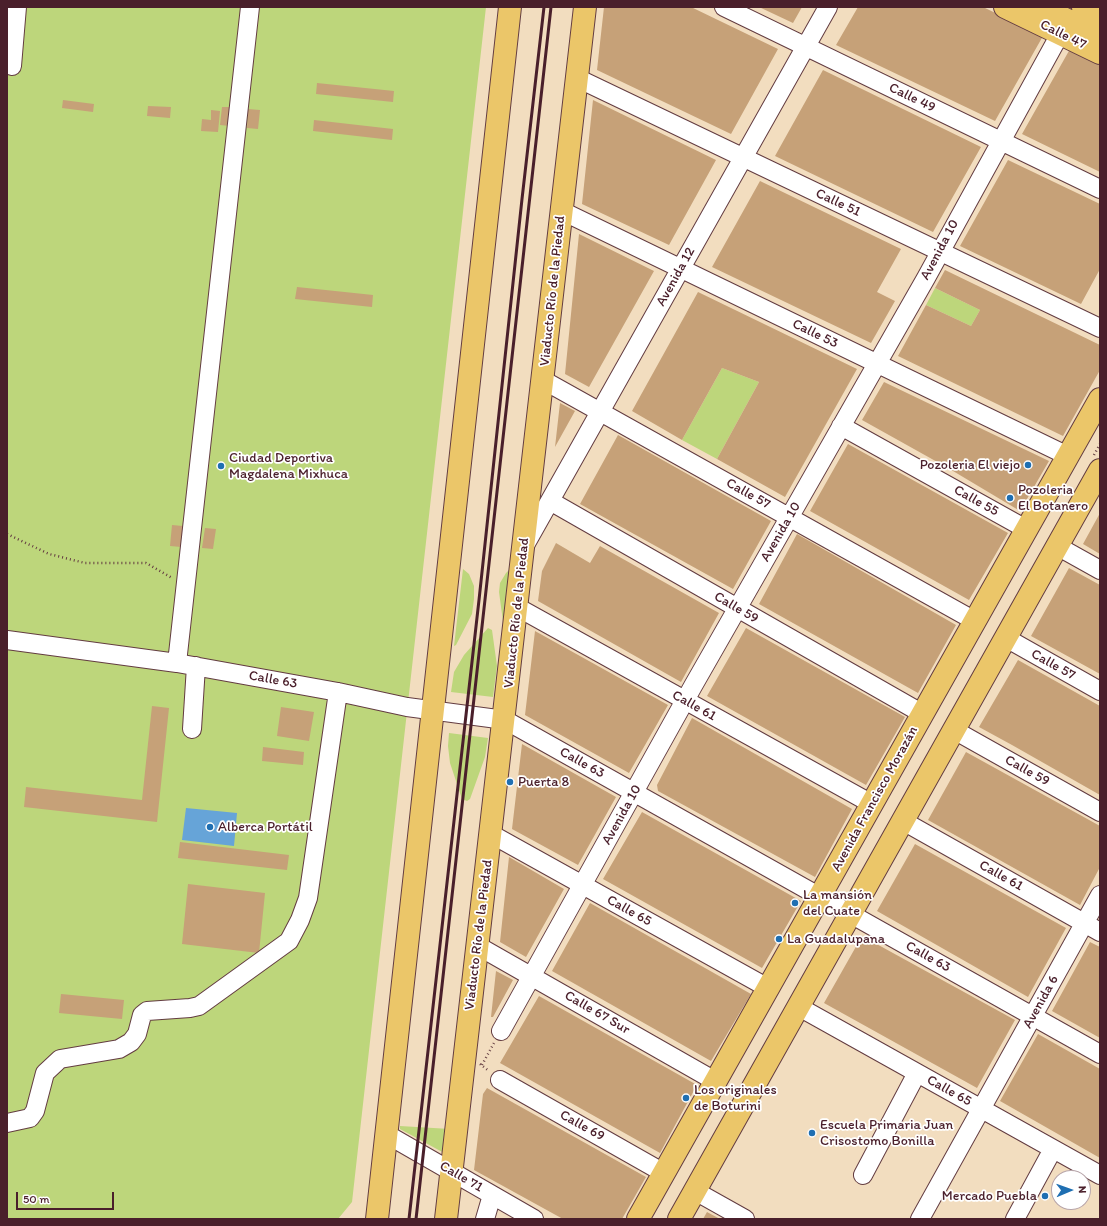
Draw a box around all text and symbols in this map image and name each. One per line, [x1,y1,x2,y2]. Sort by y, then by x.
street label: Calle 47 [1037,17,1089,53]
street label: Calle 49 [886,80,938,116]
street label: Calle 51 [813,185,863,221]
street label: Viaducto Río de la Piedad [537,215,569,367]
street label: Avenida 10 [917,217,963,283]
street label: Avenida 12 [653,245,699,309]
street label: Calle 53 [789,316,841,352]
place label: Ciudad Deportiva Magdalena Mixhuca [229,450,348,482]
place label: Pozoleria El viejo [920,457,1020,473]
marker: Pozoleria El viejo [1023,460,1033,470]
marker: Ciudad Deportiva Magdalena Mixhuca [216,461,226,471]
street label: Calle 57 [723,475,773,513]
street label: Calle 55 [951,482,1001,520]
place label: Pozoleria El Botanero [1018,482,1088,514]
marker: Pozoleria El Botanero [1005,493,1015,503]
street label: Avenida 10 [757,499,805,565]
street label: Viaducto Río de la Piedad [501,537,533,689]
street label: Calle 59 [711,589,761,627]
street label: Calle 57 [1028,646,1078,684]
street label: Calle 63 [247,667,299,693]
street label: Calle 61 [669,687,719,725]
street label: Avenida Francisco Morazán [828,723,922,875]
street label: Calle 63 [556,744,608,782]
street label: Calle 59 [1002,752,1052,790]
place label: Puerta 8 [518,774,569,790]
marker: Puerta 8 [505,777,515,787]
street label: Avenida 10 [599,782,645,848]
place label: Alberca Portátil [218,819,313,835]
marker: Alberca Portátil [205,822,215,832]
street label: Calle 61 [976,857,1026,895]
street label: Viaducto Río de la Piedad [461,859,497,1011]
place label: La mansión del Cuate [803,887,872,920]
street label: Calle 65 [604,892,654,930]
marker: La mansión del Cuate [790,898,800,908]
place label: La Guadalupana [787,931,885,947]
marker: La Guadalupana [774,934,784,944]
street label: Calle 63 [902,938,954,976]
street label: Avenida 6 [1019,972,1063,1032]
street label: Calle 67 Sur [561,988,633,1038]
street label: Calle 65 [924,1072,974,1110]
place label: Los originales de Boturini [694,1082,777,1114]
marker: Los originales de Boturini [681,1093,691,1103]
street label: Calle 69 [557,1107,607,1145]
place label: Escuela Primaria Juan Crisostomo Bonilla [820,1117,953,1150]
marker: Escuela Primaria Juan Crisostomo Bonilla [807,1128,817,1138]
street label: Calle 71 [436,1158,486,1196]
north arrow [1051,1170,1091,1210]
scale bar [18,1184,116,1210]
text: N [1076,1186,1089,1194]
place label: Mercado Puebla [942,1188,1037,1204]
marker: Mercado Puebla [1040,1191,1050,1201]
text: 50 m [23,1192,49,1206]

